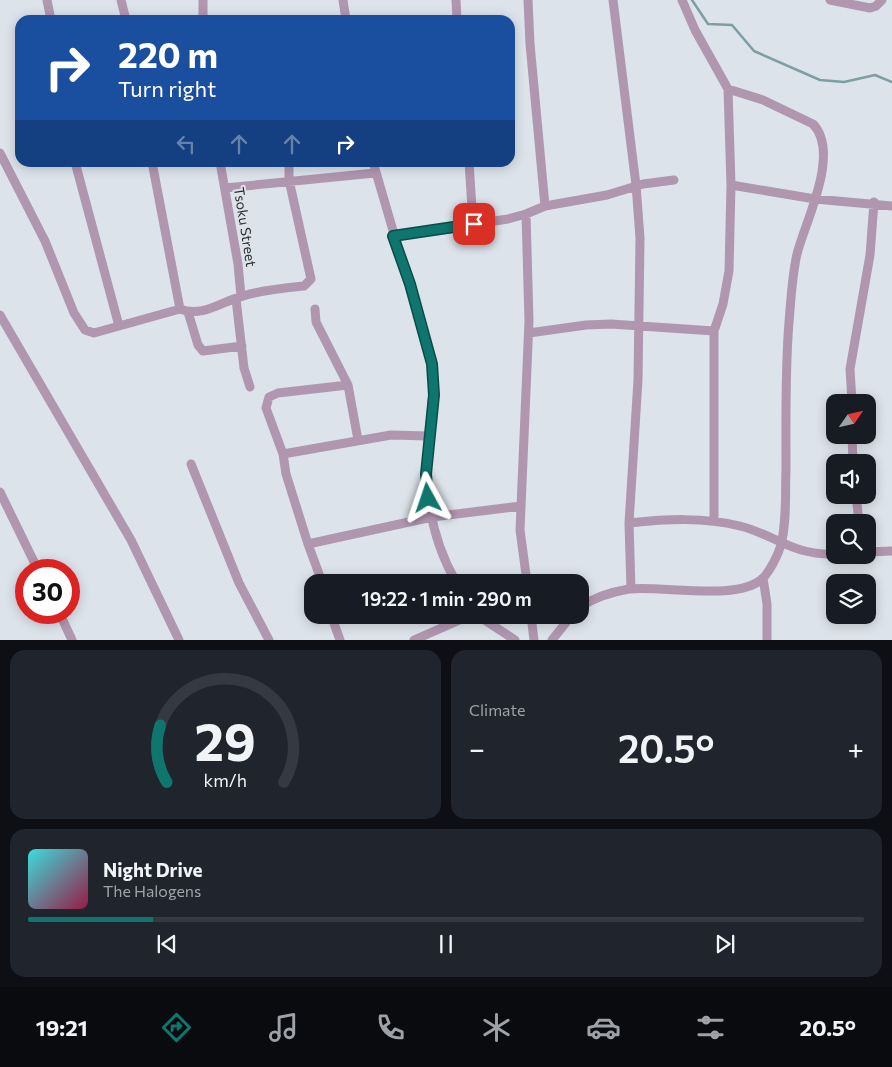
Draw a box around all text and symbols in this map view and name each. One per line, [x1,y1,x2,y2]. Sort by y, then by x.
text: 220 m [118,32,218,75]
icon: right [35,35,100,100]
text: Turn right [118,75,216,102]
icon: left [172,130,200,158]
icon: ahead [225,130,253,158]
icon: ahead [278,130,306,158]
icon: right [331,130,359,158]
street label: Tsoku Street [231,186,260,268]
pin [453,203,495,245]
icon: arrive [460,210,488,238]
north arrow [826,394,876,444]
map controls [826,394,876,624]
button: sound [826,454,876,504]
position arrow [401,471,453,523]
button: search [826,514,876,564]
speed limit sign: 30 [15,559,80,624]
button: layers [826,574,876,624]
text: 19:22 · 1 min · 290 m [361,587,532,610]
text: Climate [469,700,525,719]
text: 29 [195,708,256,772]
text: 20.5° [618,724,714,771]
text: − [469,731,485,765]
text: + [848,731,864,765]
text: km/h [204,769,247,791]
text: Night Drive [103,858,203,881]
text: The Halogens [103,881,201,900]
icon: previous [153,930,181,958]
icon: pause [432,930,460,958]
icon: next [711,930,739,958]
icon: directions [159,1010,194,1045]
icon: music [266,1010,301,1045]
icon: phone [373,1010,408,1045]
icon: climate [479,1010,514,1045]
icon: car [586,1010,621,1045]
icon: filters [693,1010,728,1045]
text: 19:21 [36,1014,88,1041]
text: 20.5° [800,1014,856,1041]

